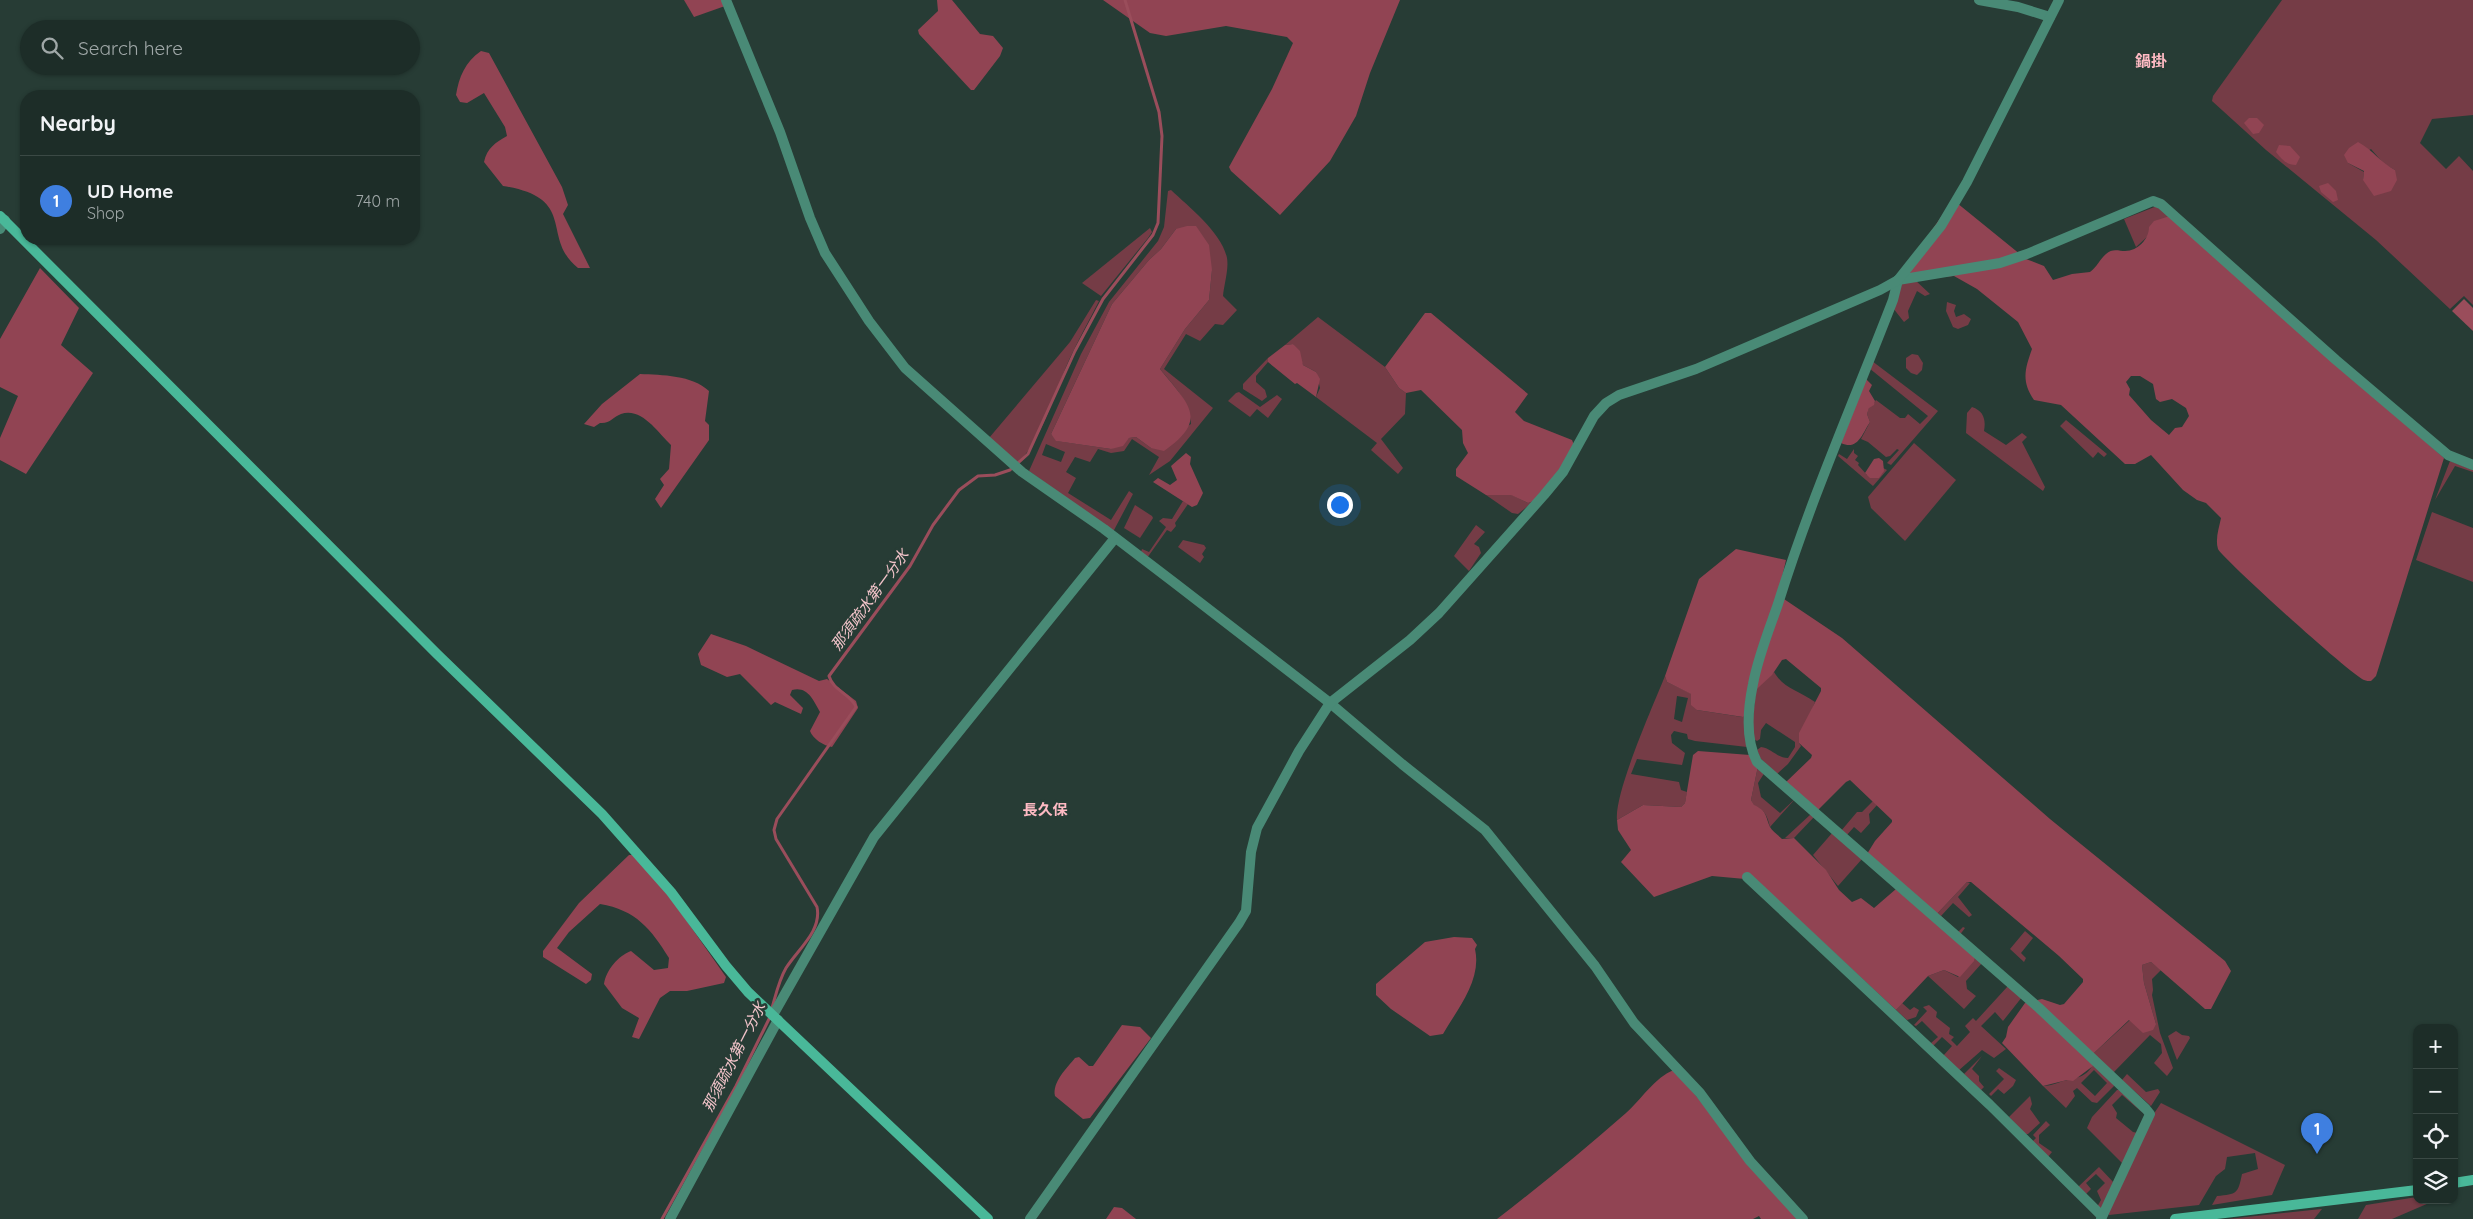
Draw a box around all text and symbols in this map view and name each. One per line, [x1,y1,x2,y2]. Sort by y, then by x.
search box [20,20,420,75]
icon: search [38,34,66,62]
text: Search here [78,36,183,60]
district label: 鍋掛 [2135,51,2167,71]
text: Nearby [40,110,116,136]
text: UD Home [87,179,174,203]
text: 1 [53,191,59,211]
text: 740 m [356,191,400,211]
text: Shop [87,203,124,223]
your location [1327,492,1353,518]
water label: 那須疏水第一分水 [827,544,914,654]
district label: 長久保 [1022,800,1068,819]
water label: 那須疏水第一分水 [698,997,770,1115]
map controls [2413,1024,2458,1204]
button: + [2413,1024,2458,1069]
button: − [2413,1069,2458,1114]
pin: 1 [2301,1113,2333,1154]
button: locate [2413,1114,2458,1159]
button: layers [2413,1159,2458,1204]

